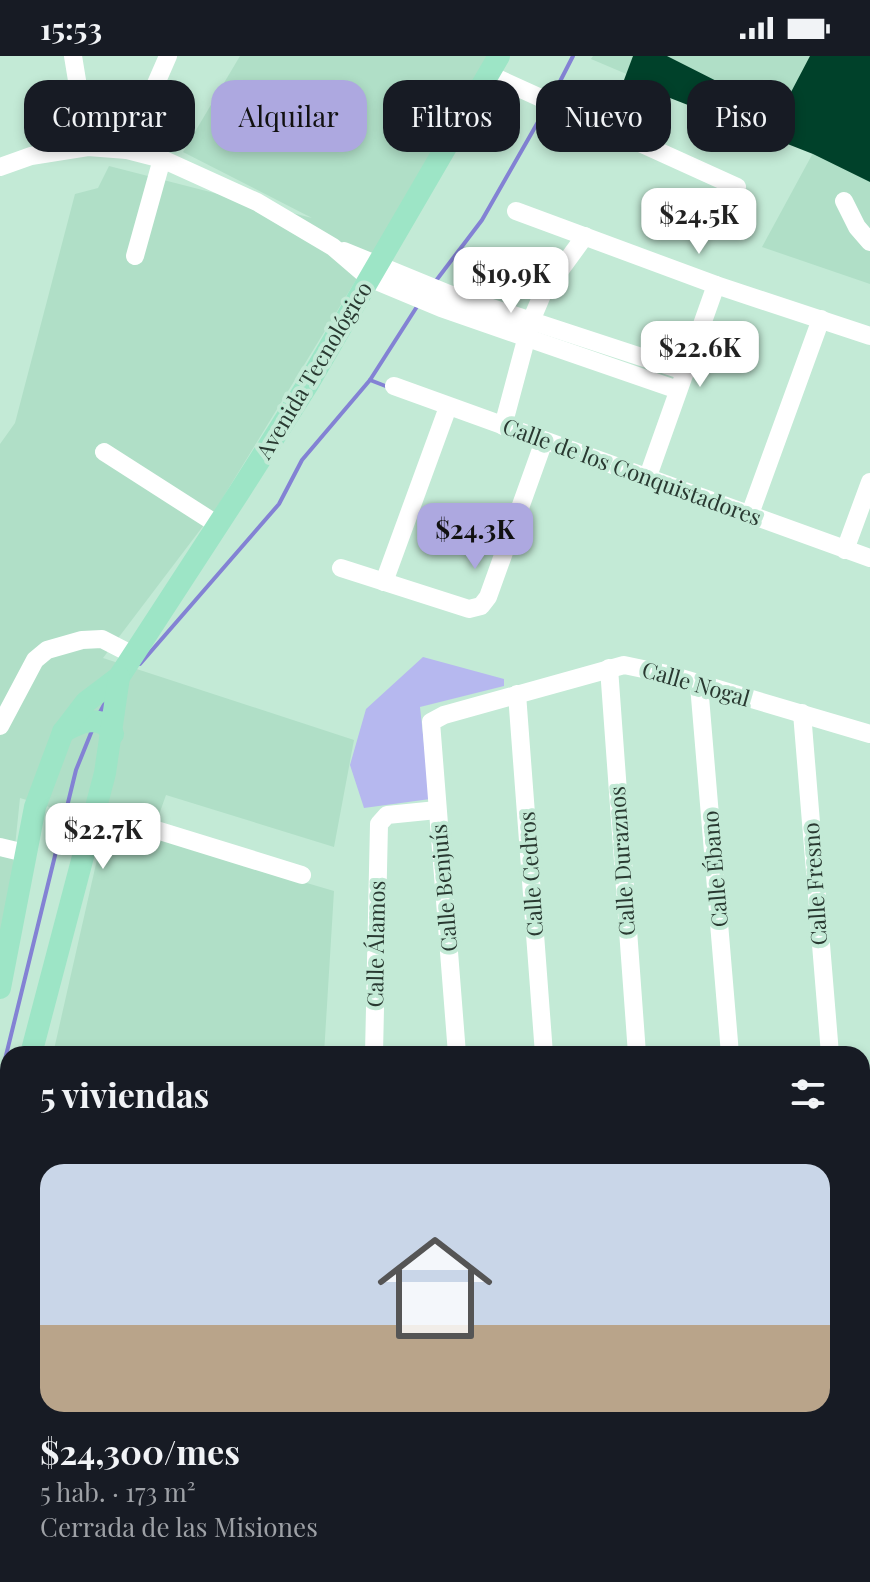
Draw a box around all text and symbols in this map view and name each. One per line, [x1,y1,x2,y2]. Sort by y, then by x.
text: 15:53 [40,8,102,48]
chip: Comprar [24,80,195,152]
chip: Alquilar [211,80,367,152]
chip: Filtros [383,80,520,152]
chip: Nuevo [536,80,671,152]
chip: Piso [687,80,795,152]
pin: $24.5K [634,188,764,256]
text: $24.5K [659,196,739,231]
pin: $19.9K [446,247,576,315]
text: $19.9K [471,255,551,290]
street label: Avenida Tecnológico [248,275,378,465]
pin: $22.6K [635,321,765,389]
text: $22.6K [659,329,741,364]
street label: Calle de los Conquistadores [499,410,766,532]
pin: $24.3K [410,503,540,571]
text: $24.3K [435,511,515,546]
street label: Calle Nogal [639,653,754,713]
street label: Calle Duraznos [601,785,641,937]
pin: $22.7K [38,803,168,871]
street label: Calle Cedros [511,810,549,938]
street label: Calle Ébano [694,810,734,929]
text: $22.7K [63,811,143,846]
street label: Calle Fresno [795,822,833,947]
street label: Calle Benjuís [422,823,464,953]
street label: Calle Álamos [359,880,391,1008]
text: 5 viviendas [40,1071,209,1117]
icon: filters [786,1072,830,1116]
icon: home [363,1216,507,1360]
text: $24,300/mes [40,1428,240,1474]
text: 5 hab. · 173 m² [40,1474,196,1509]
text: Cerrada de las Misiones [40,1509,318,1544]

